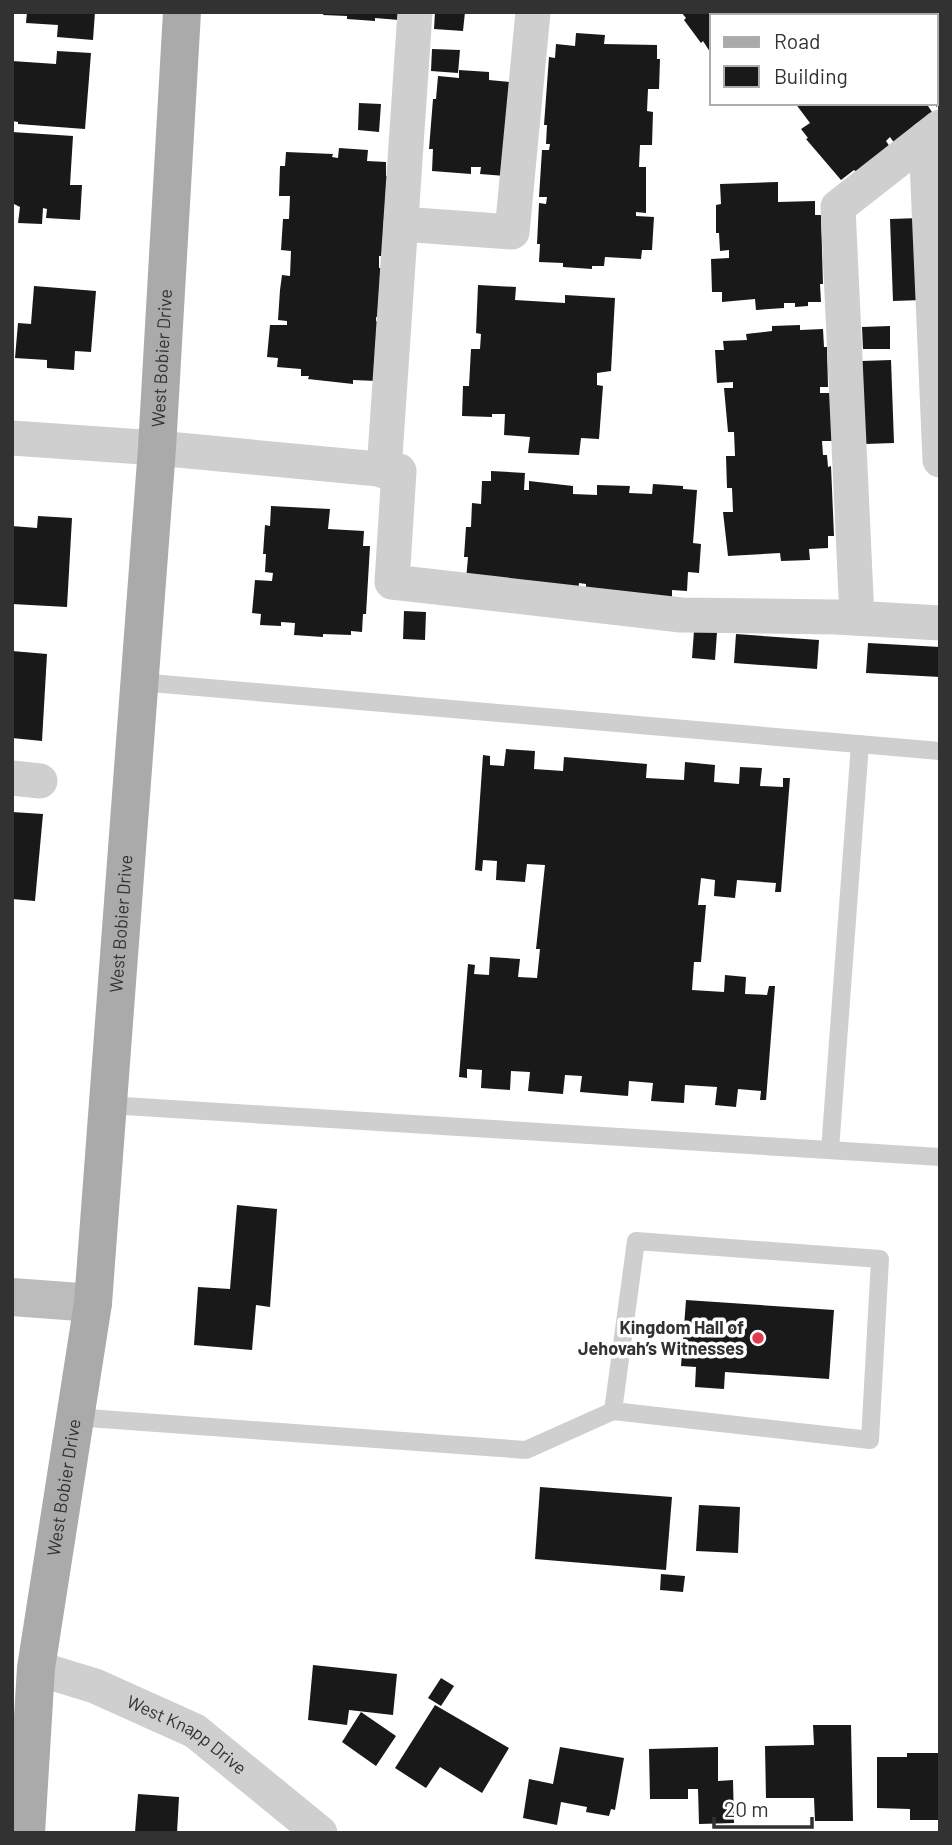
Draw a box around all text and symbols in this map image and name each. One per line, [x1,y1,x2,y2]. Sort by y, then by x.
legend [710,14,938,105]
text: Road [774,28,820,53]
text: Building [774,63,848,88]
street label: West Bobier Drive [146,288,176,428]
street label: West Bobier Drive [104,854,137,994]
place label: Kingdom Hall of Jehovah’s Witnesses [578,1316,744,1359]
marker: Kingdom Hall of Jehovah’s Witnesses [750,1330,766,1346]
street label: West Bobier Drive [42,1417,85,1558]
street label: West Knapp Drive [124,1690,251,1779]
scale bar [714,1786,812,1830]
text: 20 m [724,1796,769,1821]

